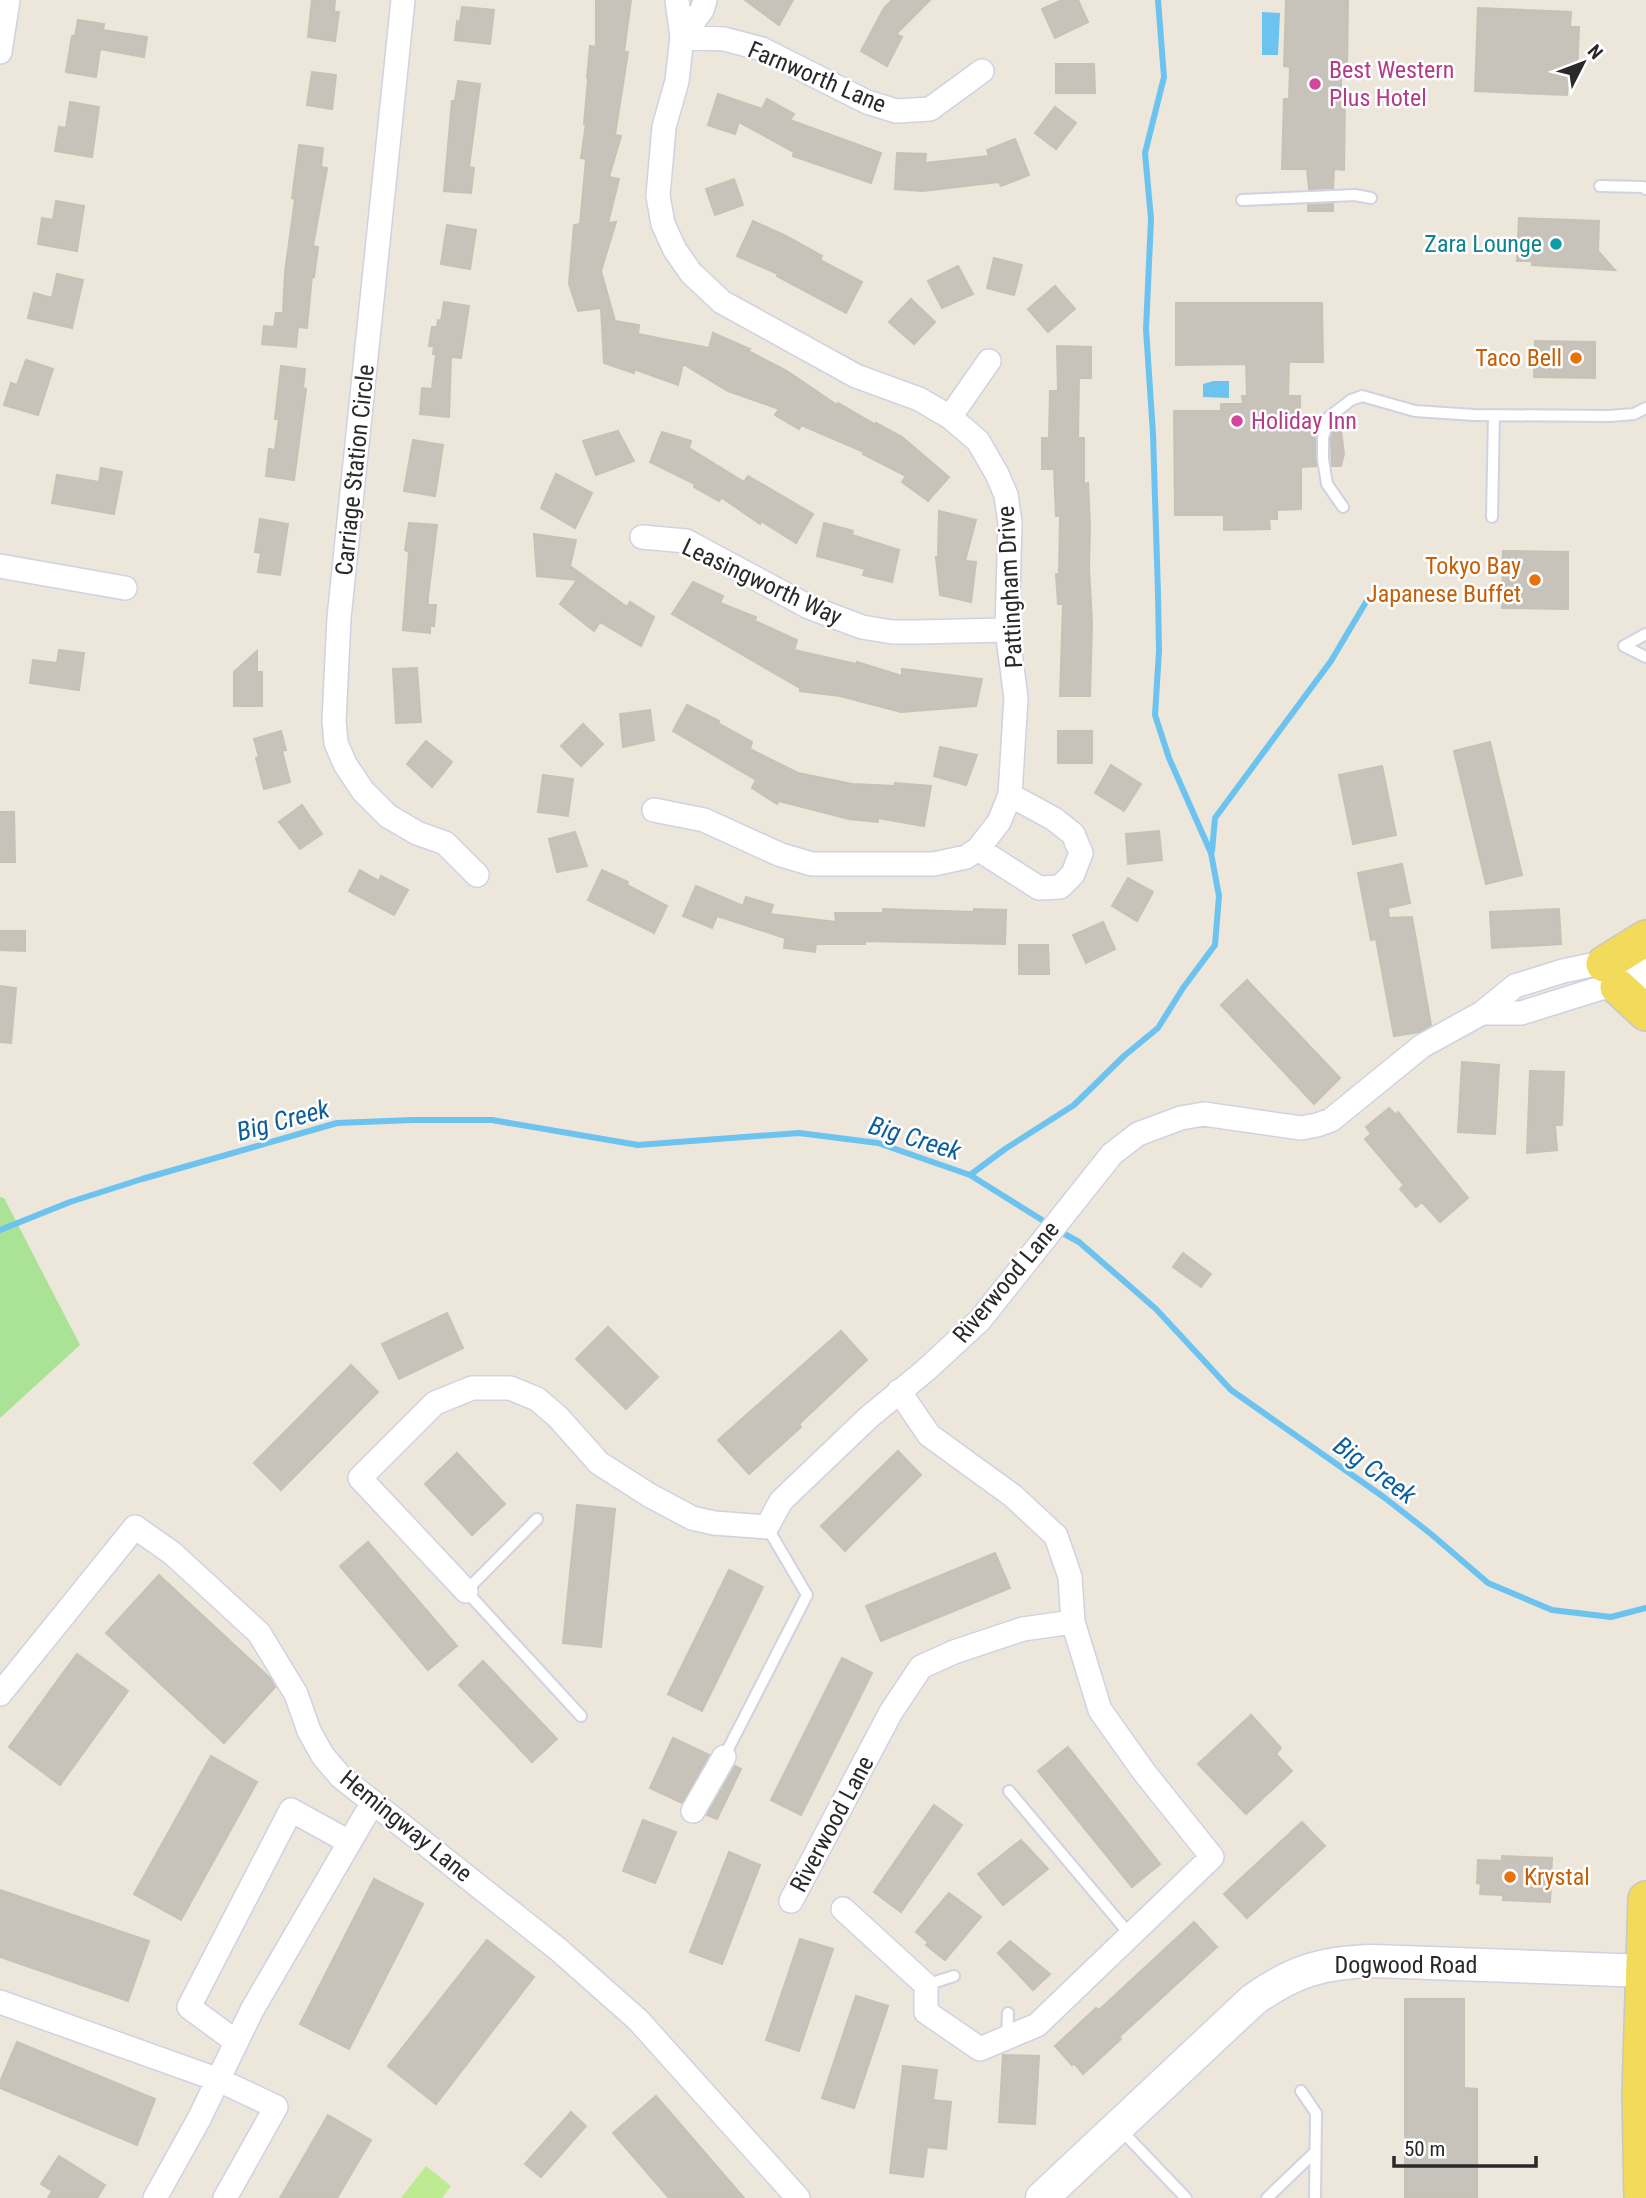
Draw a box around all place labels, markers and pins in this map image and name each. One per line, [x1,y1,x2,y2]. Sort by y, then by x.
place label: Best Western Plus Hotel [1329,56,1454,112]
marker: Best Western Plus Hotel [1307,76,1323,92]
place label: Zara Lounge [1424,230,1542,258]
marker: Zara Lounge [1548,236,1564,252]
place label: Taco Bell [1475,344,1562,372]
marker: Taco Bell [1568,350,1584,366]
place label: Holiday Inn [1251,407,1357,435]
marker: Holiday Inn [1229,413,1245,429]
place label: Tokyo Bay Japanese Buffet [1366,552,1521,608]
marker: Tokyo Bay Japanese Buffet [1527,572,1543,588]
place label: Krystal [1524,1863,1590,1891]
marker: Krystal [1502,1869,1518,1885]

